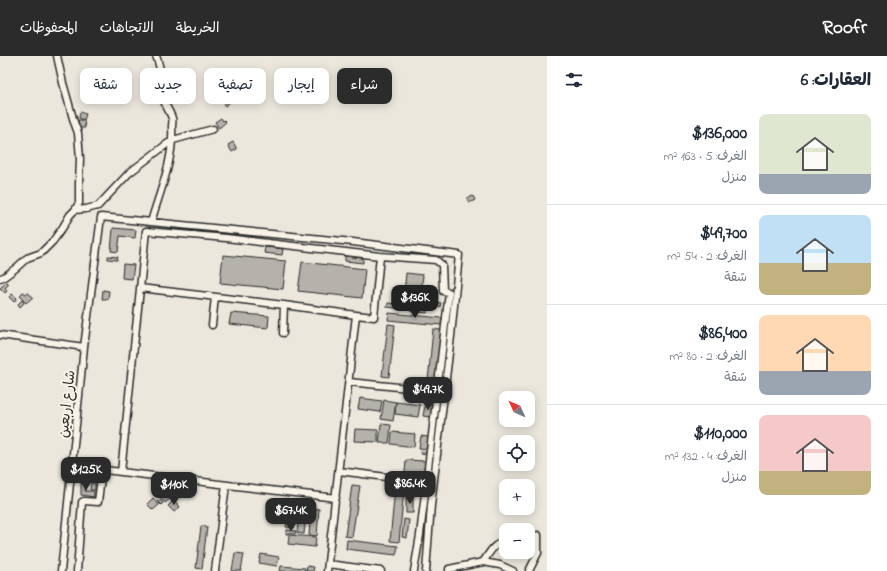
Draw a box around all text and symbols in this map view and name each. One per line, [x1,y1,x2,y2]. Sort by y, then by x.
text: Roofr [823,15,867,42]
text: المحفوظات [20,18,78,39]
text: الاتجاهات [100,18,154,39]
text: الخريطة [176,18,219,39]
chip: شقة [80,68,132,104]
chip: جديد [140,68,196,104]
chip: تصفية [204,68,266,104]
chip: إيجار [274,68,329,104]
chip: شراء [337,68,392,104]
text: العقارات: 6 [801,68,871,93]
icon: filters [563,69,585,91]
text: $136,000 [692,121,747,146]
icon: home [791,130,839,178]
text: الغرف: 5 · 163 m² [664,147,747,166]
text: منزل [721,168,747,187]
text: $49,700 [700,221,747,246]
icon: home [791,231,839,279]
text: الغرف: 2 · 54 m² [667,247,747,266]
text: شقة [724,268,747,287]
pin: $136K [387,285,443,319]
text: $136K [400,288,430,307]
text: $86,400 [698,321,747,346]
icon: home [791,331,839,379]
text: الغرف: 2 · 80 m² [669,347,747,366]
text: شقة [724,368,747,387]
street label: شارع اربعين [53,369,81,439]
pin: $49.7K [395,377,461,411]
text: $49.7K [412,380,444,399]
north arrow [499,391,535,427]
map controls [499,391,535,559]
text: $110,000 [694,421,747,446]
icon: home [791,431,839,479]
button: locate [499,435,535,471]
text: الغرف: 4 · 132 m² [665,447,747,466]
pin: $125K [58,457,114,491]
text: $125K [70,460,102,479]
text: منزل [721,468,747,487]
pin: $86.4K [377,471,443,505]
pin: $110K [146,472,202,506]
text: $86.4K [394,474,426,493]
text: $110K [160,475,188,494]
button: + [499,479,535,515]
pin: $67.4K [258,498,324,532]
text: $67.4K [274,501,308,520]
button: − [499,523,535,559]

